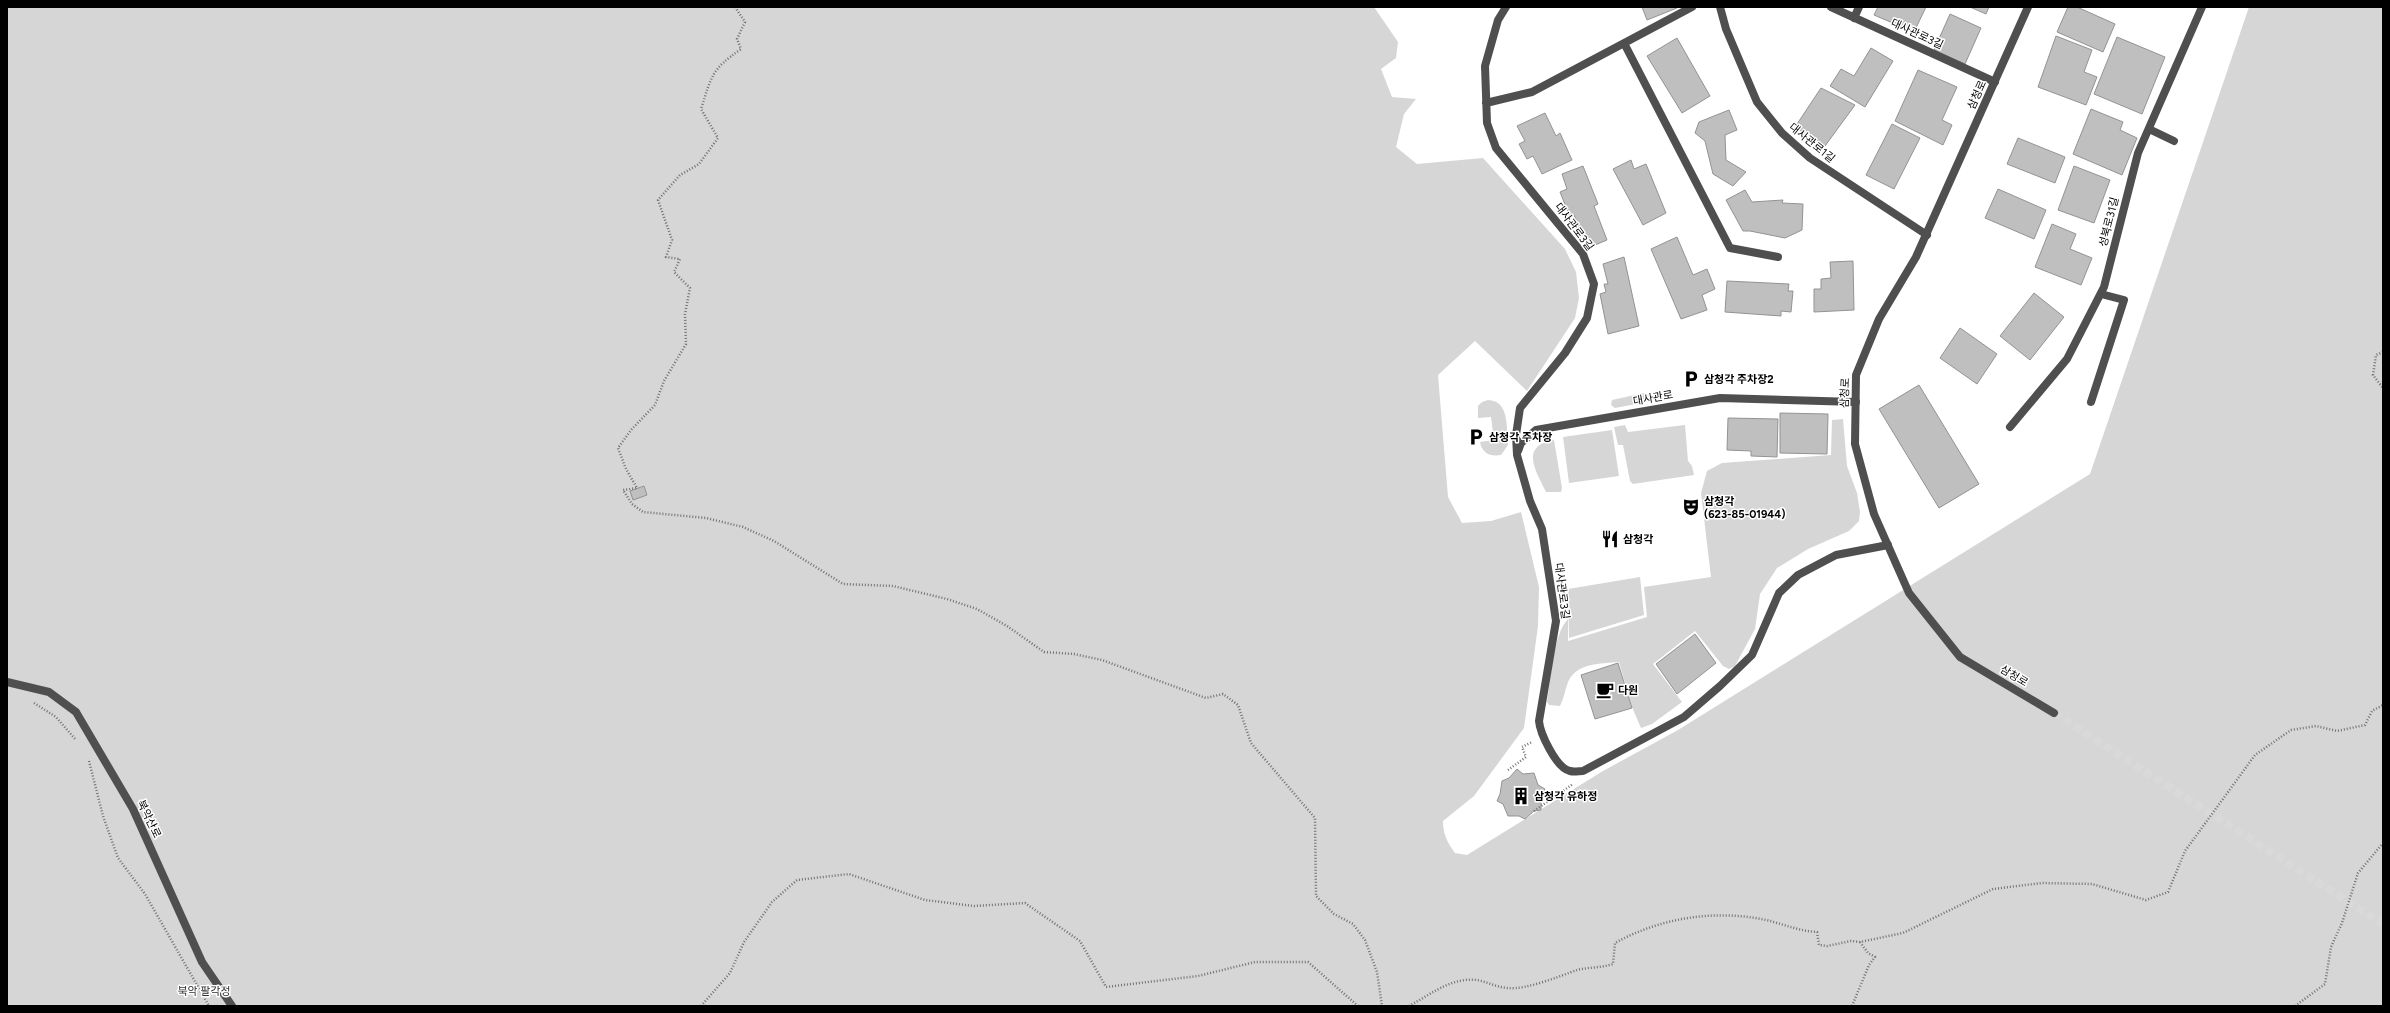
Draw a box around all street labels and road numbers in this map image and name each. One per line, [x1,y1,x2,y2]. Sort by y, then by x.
street label: 대사관로3길 [1889,16,1945,52]
street label: 삼청로 [1965,78,1989,112]
street label: 대사관로1길 [1786,121,1838,165]
street label: 성북로31길 [2097,196,2121,248]
street label: 대사관로3길 [1552,200,1596,254]
street label: 삼청로 [1838,378,1852,408]
street label: 대사관로 [1632,388,1674,408]
street label: 대사관로3길 [1552,562,1572,620]
street label: 삼청로 [1998,663,2030,689]
street label: 북악산로 [134,798,164,840]

